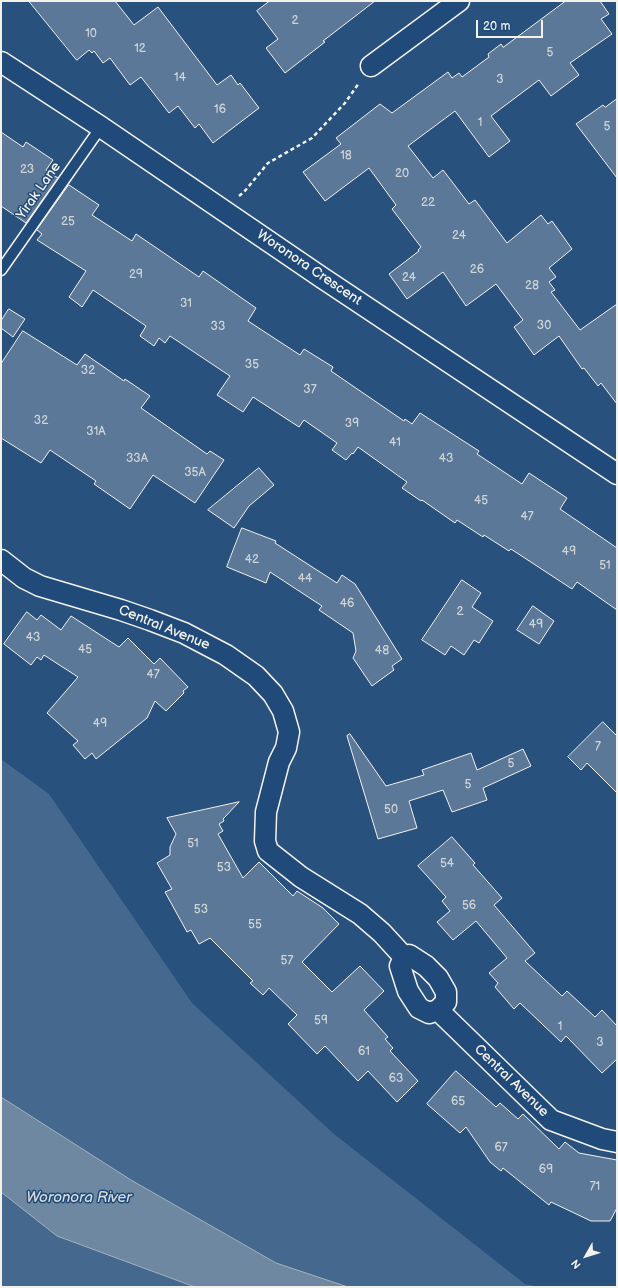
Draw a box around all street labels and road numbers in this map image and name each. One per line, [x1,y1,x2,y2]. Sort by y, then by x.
street label: Yirak Lane [13,159,65,223]
street label: Woronora Crescent [253,227,365,309]
street label: Central Avenue [116,602,212,654]
street label: Central Avenue [470,1041,552,1121]

